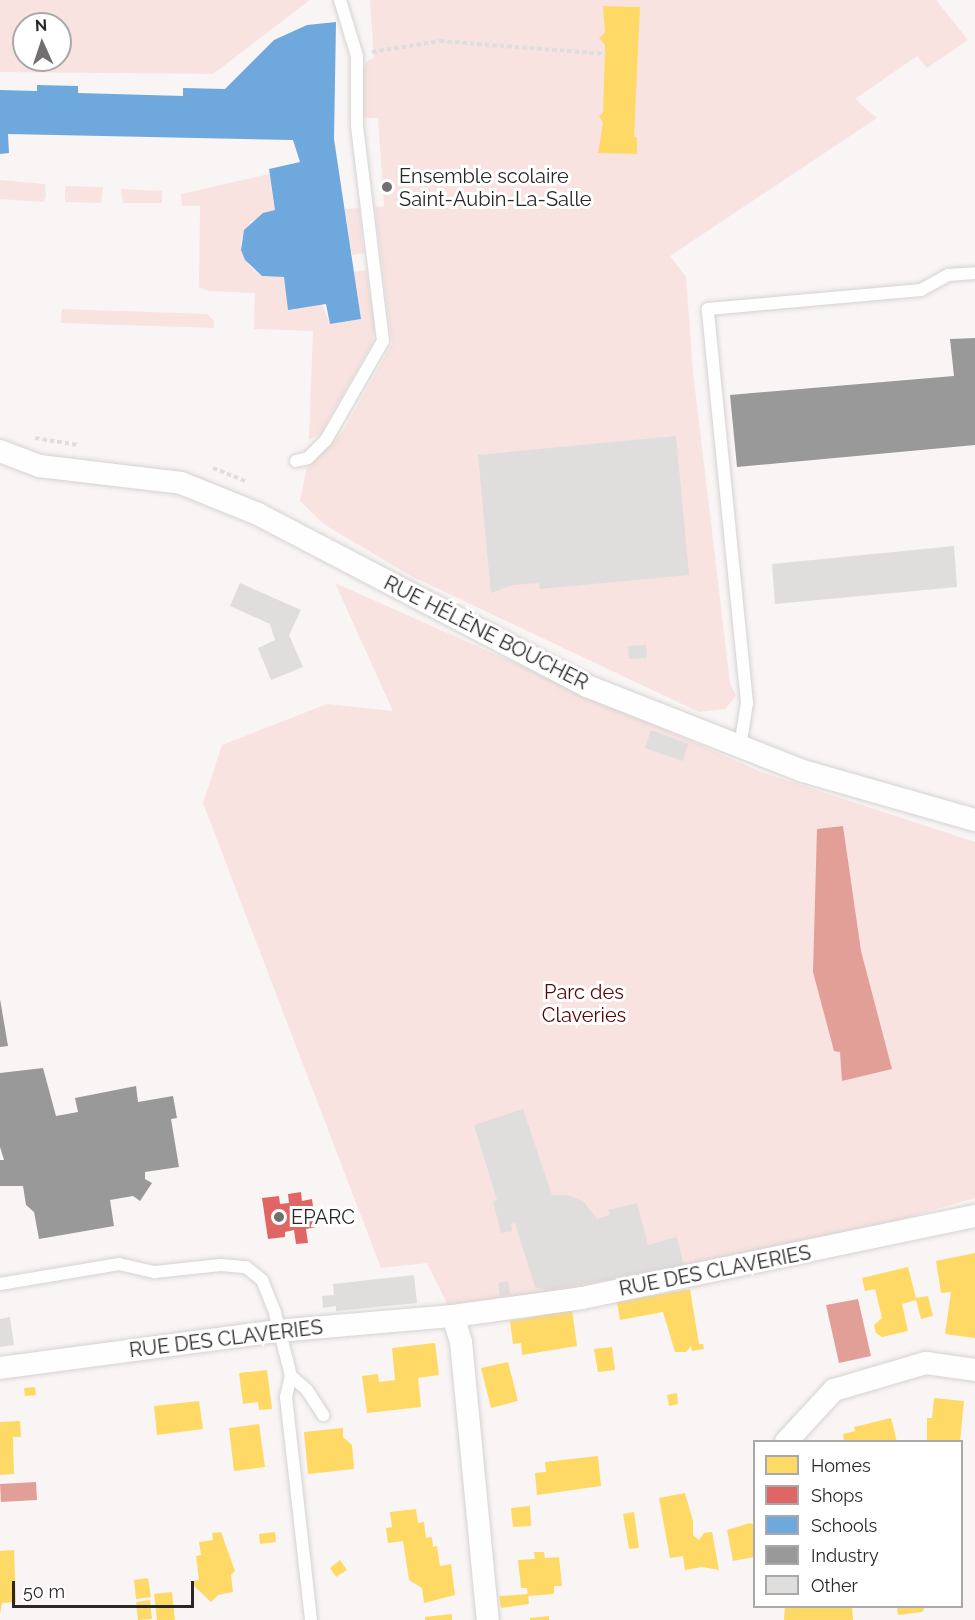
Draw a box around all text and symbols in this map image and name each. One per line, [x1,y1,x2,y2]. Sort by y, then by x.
north arrow [12,12,72,72]
text: N [35,16,48,35]
place label: Ensemble scolaire Saint-Aubin-La-Salle [399,164,592,211]
marker: Ensemble scolaire Saint-Aubin-La-Salle [380,180,394,194]
street label: RUE HÉLÈNE BOUCHER [380,571,592,695]
park label: Parc des Claveries [542,980,626,1027]
place label: EPARC [291,1205,355,1229]
marker: EPARC [272,1210,286,1224]
street label: RUE DES CLAVERIES [617,1241,813,1301]
street label: RUE DES CLAVERIES [128,1315,324,1363]
legend [753,1440,963,1608]
text: Homes [811,1455,871,1476]
text: Shops [811,1485,863,1506]
text: Schools [811,1515,877,1536]
text: Industry [811,1545,879,1566]
scale bar [15,1569,196,1607]
text: Other [811,1575,858,1596]
text: 50 m [23,1581,65,1602]

